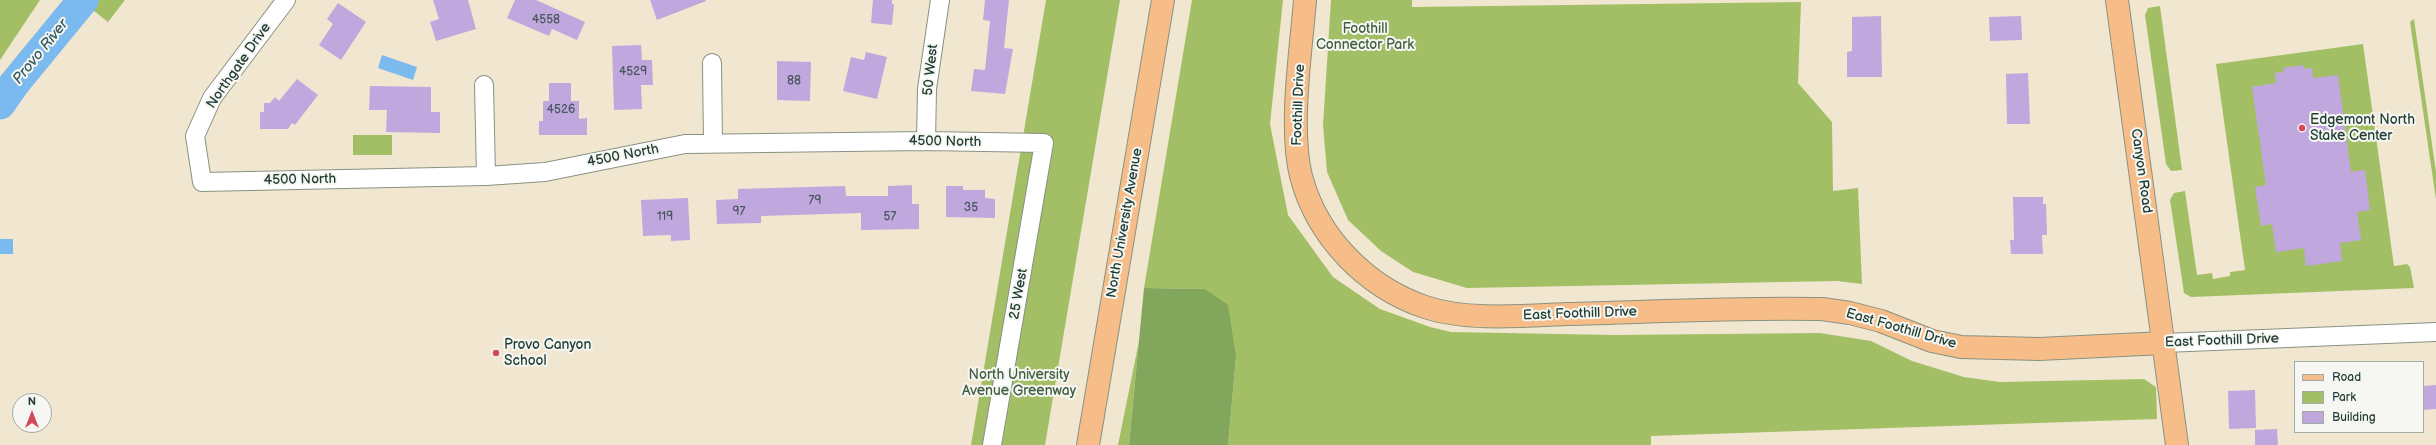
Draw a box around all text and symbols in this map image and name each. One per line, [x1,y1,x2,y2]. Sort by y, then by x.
house number: 4558 [532,13,560,27]
water label: Provo River [9,16,73,88]
street label: Northgate Drive [203,20,275,112]
park label: Foothill Connector Park [1316,21,1414,54]
street label: 50 West [920,43,942,97]
street label: Foothill Drive [1289,64,1309,146]
house number: 4529 [619,65,647,79]
house number: 88 [787,74,801,88]
house number: 4526 [547,103,575,117]
place label: Edgemont North Stake Center [2310,112,2415,144]
marker: Edgemont North Stake Center [2297,123,2307,133]
street label: Canyon Road [2127,128,2155,214]
street label: 4500 North [909,133,981,151]
street label: 4500 North [586,141,660,171]
street label: North University Avenue [1104,147,1146,299]
street label: 4500 North [264,171,336,189]
house number: 79 [809,194,821,208]
house number: 35 [964,201,978,215]
house number: 97 [733,205,745,219]
house number: 119 [657,210,673,224]
house number: 57 [884,210,896,224]
street label: 25 West [1006,267,1032,321]
street label: East Foothill Drive [1523,304,1637,324]
street label: East Foothill Drive [1844,305,1958,353]
street label: East Foothill Drive [2165,331,2279,351]
place label: Provo Canyon School [504,337,591,370]
marker: Provo Canyon School [491,348,501,358]
legend [2294,361,2424,433]
park label: North University Avenue Greenway [962,367,1076,400]
text: Road [2332,370,2361,385]
text: Park [2332,390,2356,405]
north arrow [12,393,52,433]
text: N [28,395,36,408]
text: Building [2332,410,2376,425]

